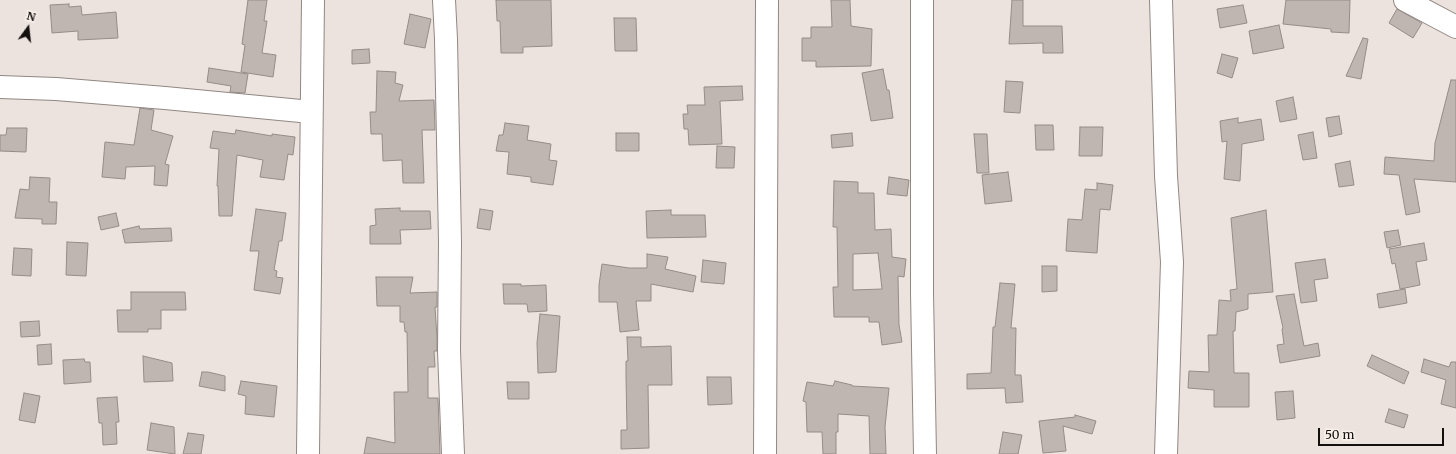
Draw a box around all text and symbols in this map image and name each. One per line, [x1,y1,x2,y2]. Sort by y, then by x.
north arrow [8,8,48,48]
text: N [25,9,37,24]
scale bar [1320,420,1446,446]
text: 50 m [1325,427,1354,442]

